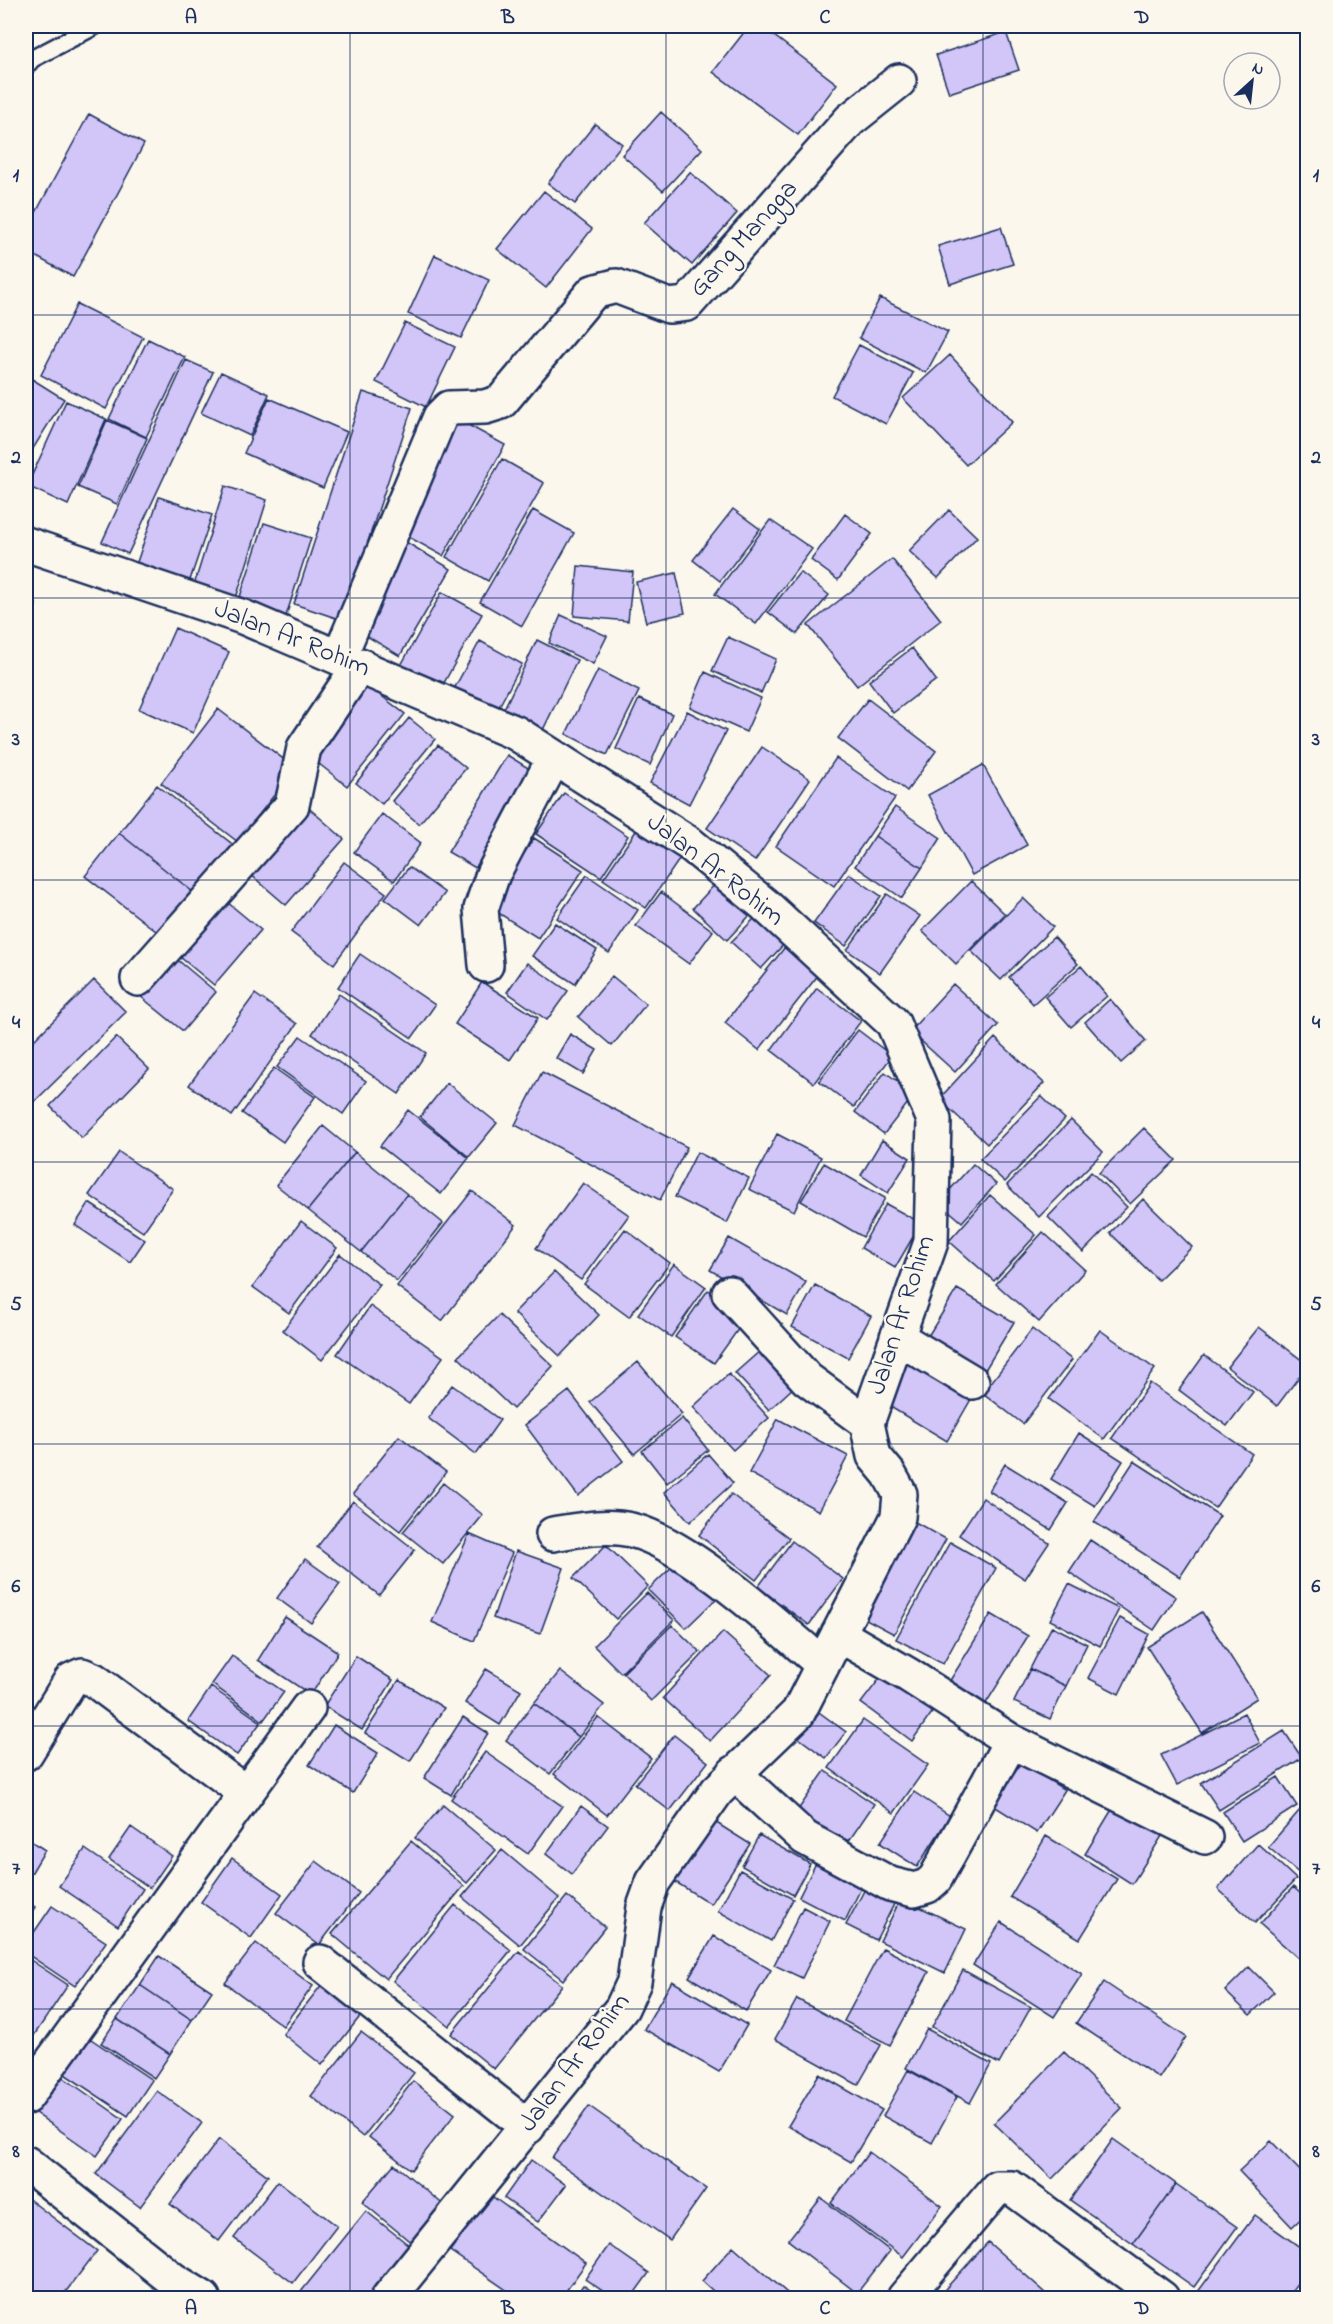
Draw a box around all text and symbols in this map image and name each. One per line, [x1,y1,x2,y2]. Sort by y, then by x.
text: A [185,4,197,33]
text: B [500,4,515,33]
text: C [820,4,831,33]
text: D [1134,4,1149,33]
north arrow [1222,51,1282,111]
text: N [1248,56,1268,83]
text: 1 [13,162,20,191]
text: 1 [1313,162,1320,191]
street label: Gang Mangga [680,171,808,307]
text: 2 [10,444,21,473]
text: 2 [1310,444,1321,473]
street label: Jalan Ar Rohim [208,590,376,688]
text: 3 [11,726,20,755]
text: 3 [1311,726,1320,755]
street label: Jalan Ar Rohim [638,804,792,936]
text: 4 [12,1009,21,1038]
text: 4 [1312,1009,1321,1038]
street label: Jalan Ar Rohim [858,1230,946,1400]
text: 5 [10,1291,22,1320]
text: 5 [1310,1291,1322,1320]
text: 6 [12,1573,21,1602]
text: 6 [1312,1573,1321,1602]
text: 7 [12,1855,21,1884]
text: 7 [1312,1855,1321,1884]
street label: Jalan Ar Rohim [510,1985,640,2141]
text: 8 [11,2138,20,2167]
text: 8 [1311,2138,1320,2167]
text: A [185,2295,197,2324]
text: B [500,2295,515,2324]
text: C [820,2295,831,2324]
text: D [1134,2295,1149,2324]

